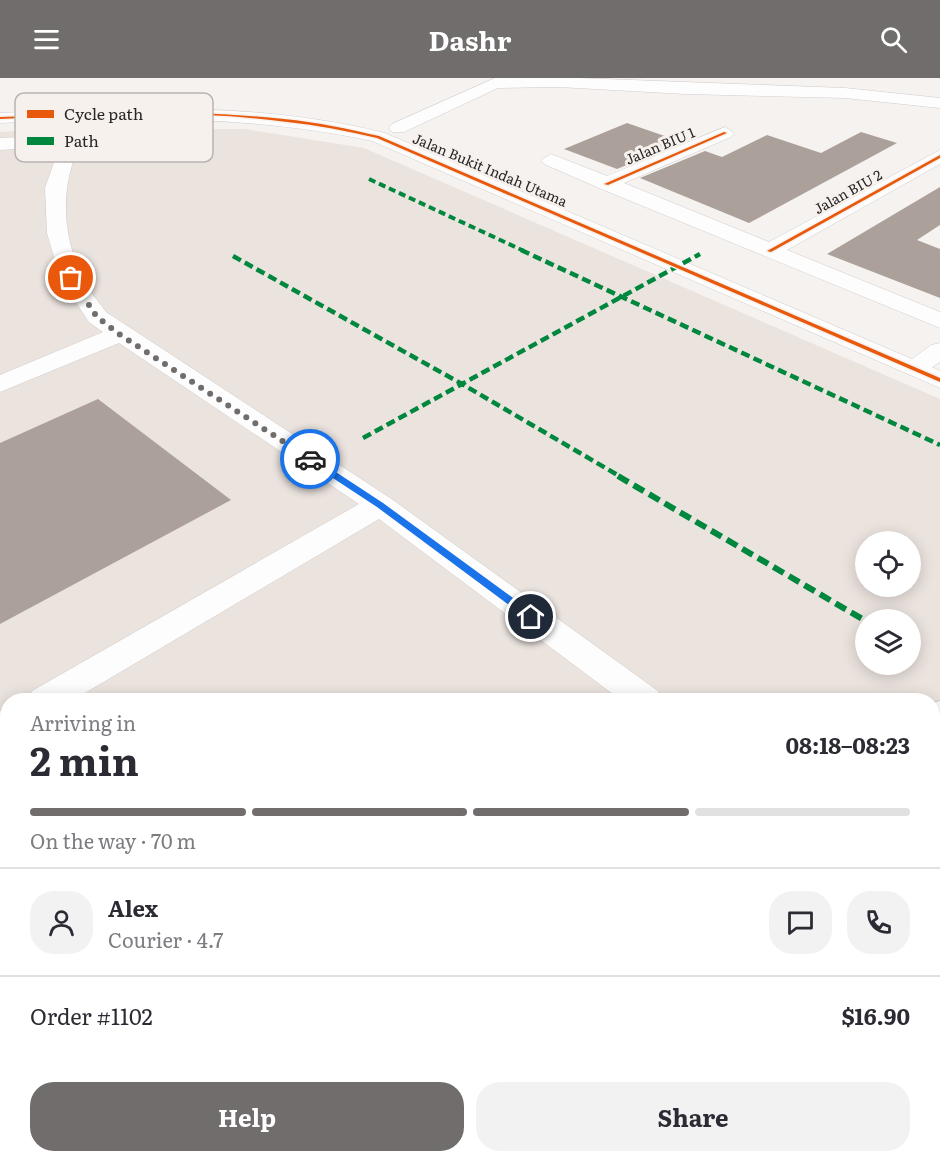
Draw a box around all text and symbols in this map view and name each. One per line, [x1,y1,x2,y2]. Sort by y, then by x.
text: Dashr [429,19,511,59]
icon: menu [30,23,63,56]
icon: search [877,23,910,56]
legend [15,93,213,162]
text: Cycle path [64,101,144,125]
street label: Jalan BIU 1 [622,121,698,169]
street label: Jalan Bukit Indah Utama [410,127,571,211]
text: Path [64,128,99,152]
street label: Jalan BIU 2 [810,164,885,218]
pin [45,252,96,303]
icon: bag [54,261,87,294]
courier [280,429,340,489]
icon: car [294,443,327,476]
map controls [855,531,921,675]
button: locate [855,531,921,597]
pin [505,591,556,642]
icon: home [514,600,547,633]
button: layers [855,609,921,675]
text: Arriving in [30,707,136,737]
text: 08:18–08:23 [785,728,910,761]
text: 2 min [30,730,139,788]
text: On the way · 70 m [30,825,196,855]
button: person [30,891,93,954]
text: Alex [108,891,158,924]
button: chat [769,891,832,954]
button: phone [847,891,910,954]
text: Courier · 4.7 [108,924,223,954]
text: Order #1102 [30,999,153,1032]
text: $16.90 [841,999,910,1032]
button: Help [30,1082,464,1151]
button: Share [476,1082,910,1151]

